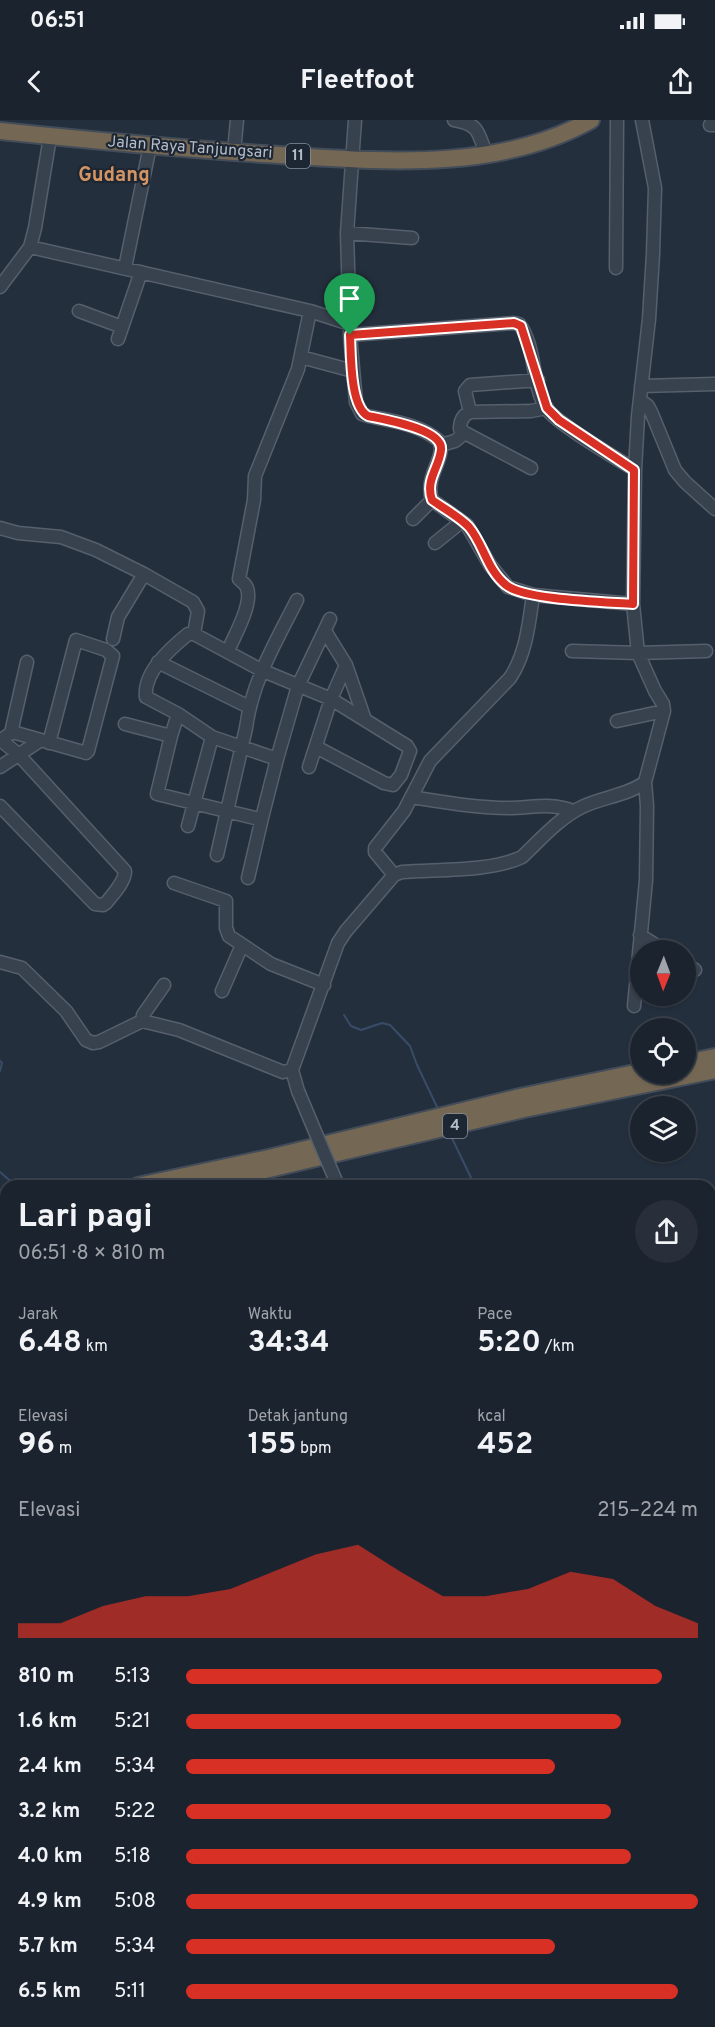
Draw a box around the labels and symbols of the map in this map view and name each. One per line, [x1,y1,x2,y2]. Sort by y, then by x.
street label: Jalan Raya Tanjungsari [107,132,273,164]
road number: 11 [286,144,310,168]
district label: Gudang [78,163,150,189]
pin [324,273,375,335]
north arrow [630,940,696,1006]
road number: 4 [443,1114,467,1138]

